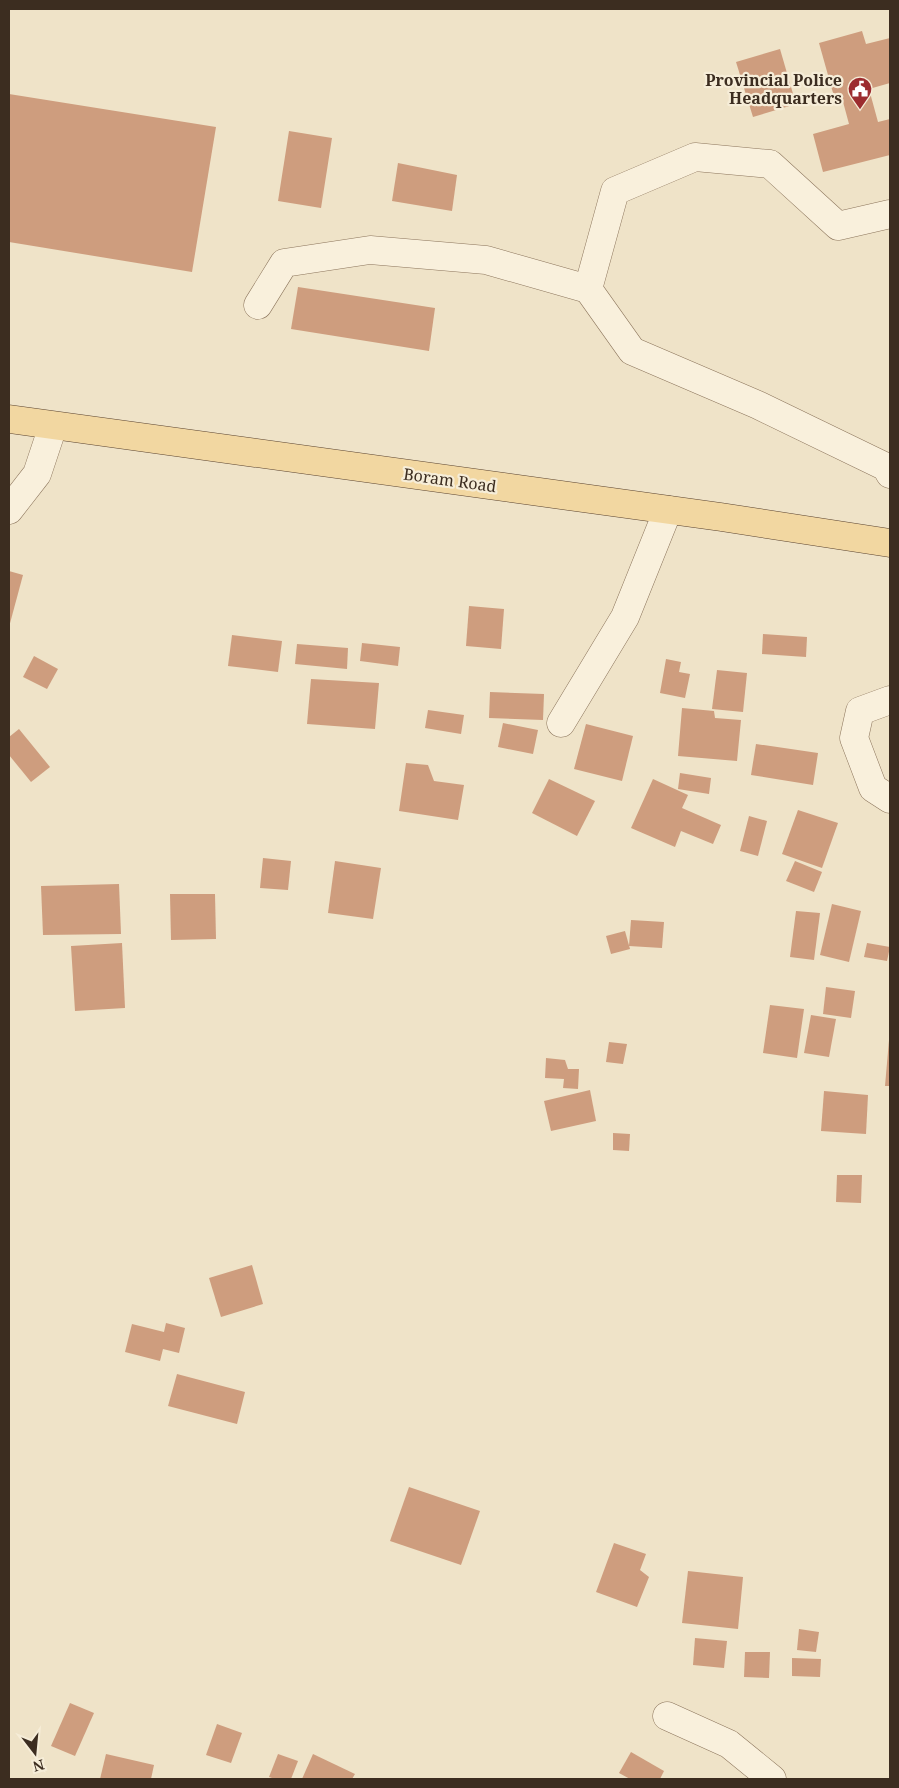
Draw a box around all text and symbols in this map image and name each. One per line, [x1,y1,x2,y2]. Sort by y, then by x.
place label: Provincial Police Headquarters [705,69,842,109]
public building icon: Provincial Police Headquarters [847,76,873,110]
street label: Boram Road [402,463,498,497]
north arrow [10,1728,60,1778]
text: N [31,1755,47,1777]

